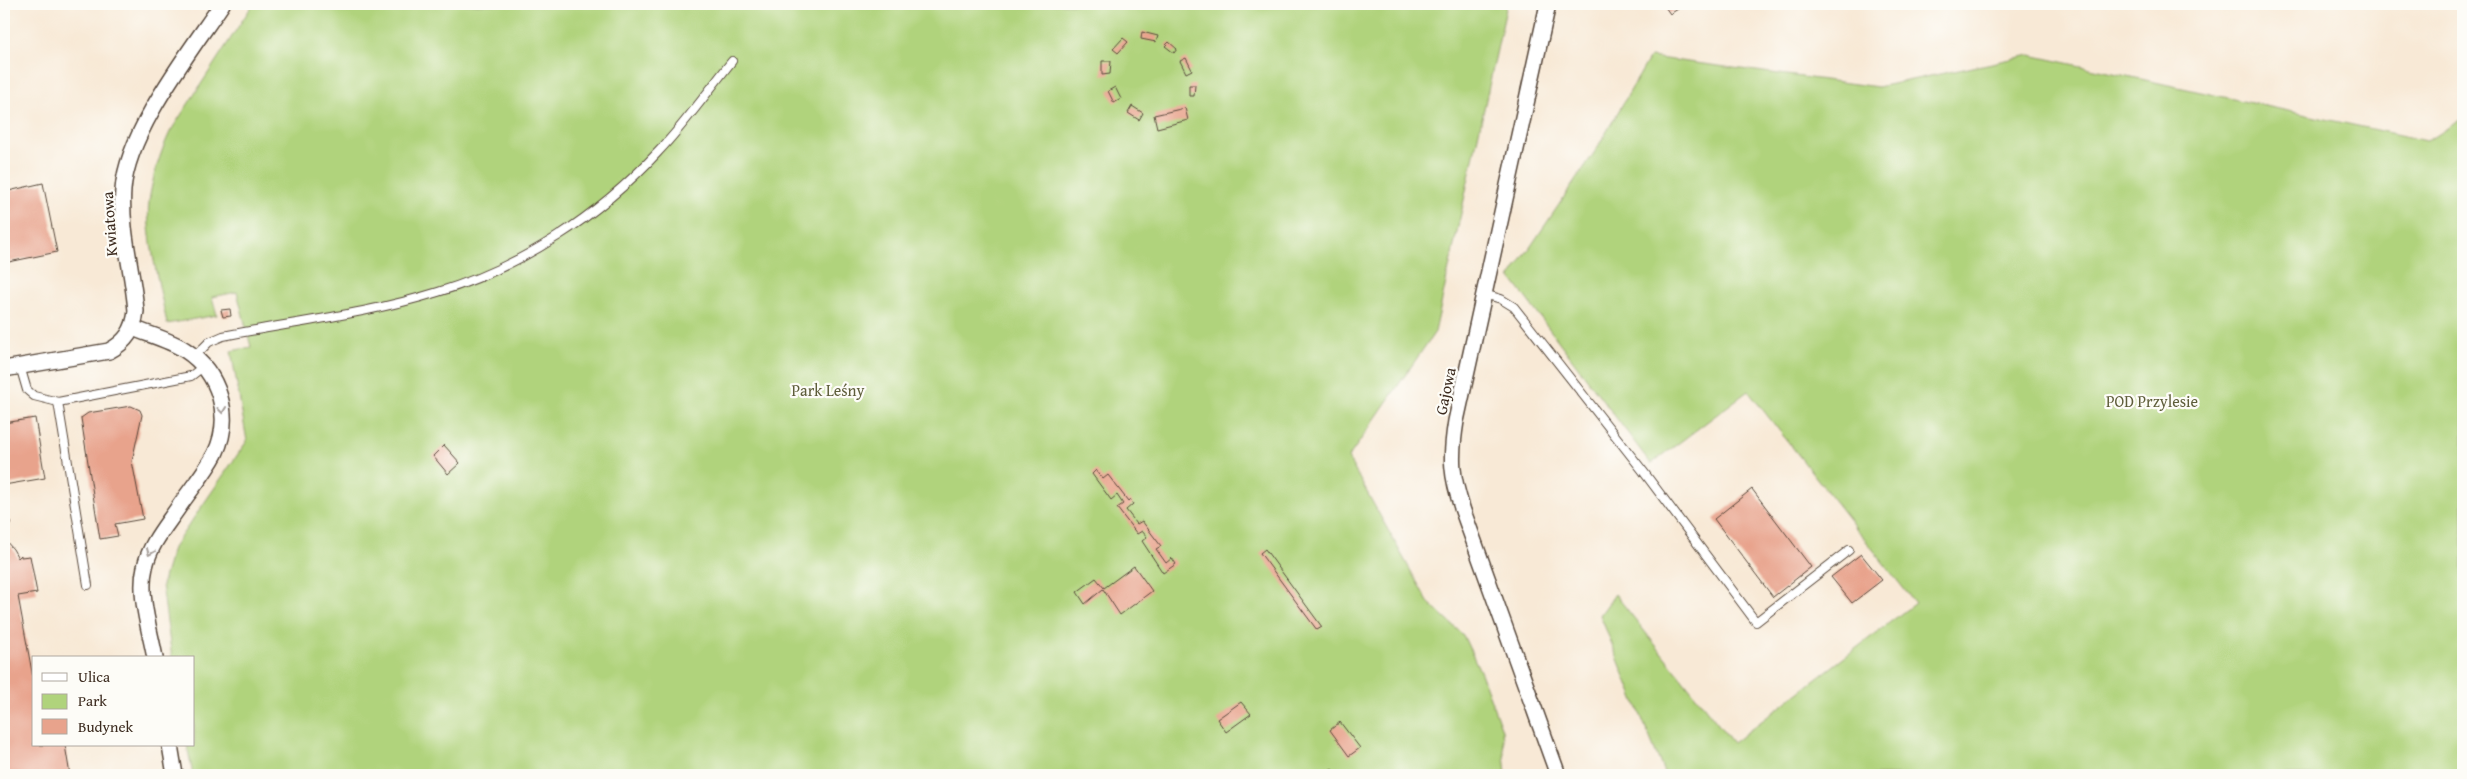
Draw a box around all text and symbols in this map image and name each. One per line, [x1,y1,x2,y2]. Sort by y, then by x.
street label: Kwiatowa [95,190,123,257]
street label: Gajowa [1428,365,1462,417]
park label: Park Leśny [791,378,865,402]
park label: POD Przylesie [2106,389,2198,413]
one-way arrow [216,406,227,414]
one-way arrow [146,547,156,556]
legend [32,656,195,746]
text: Ulica [78,666,110,687]
text: Park [78,690,107,711]
text: Budynek [78,716,134,737]

